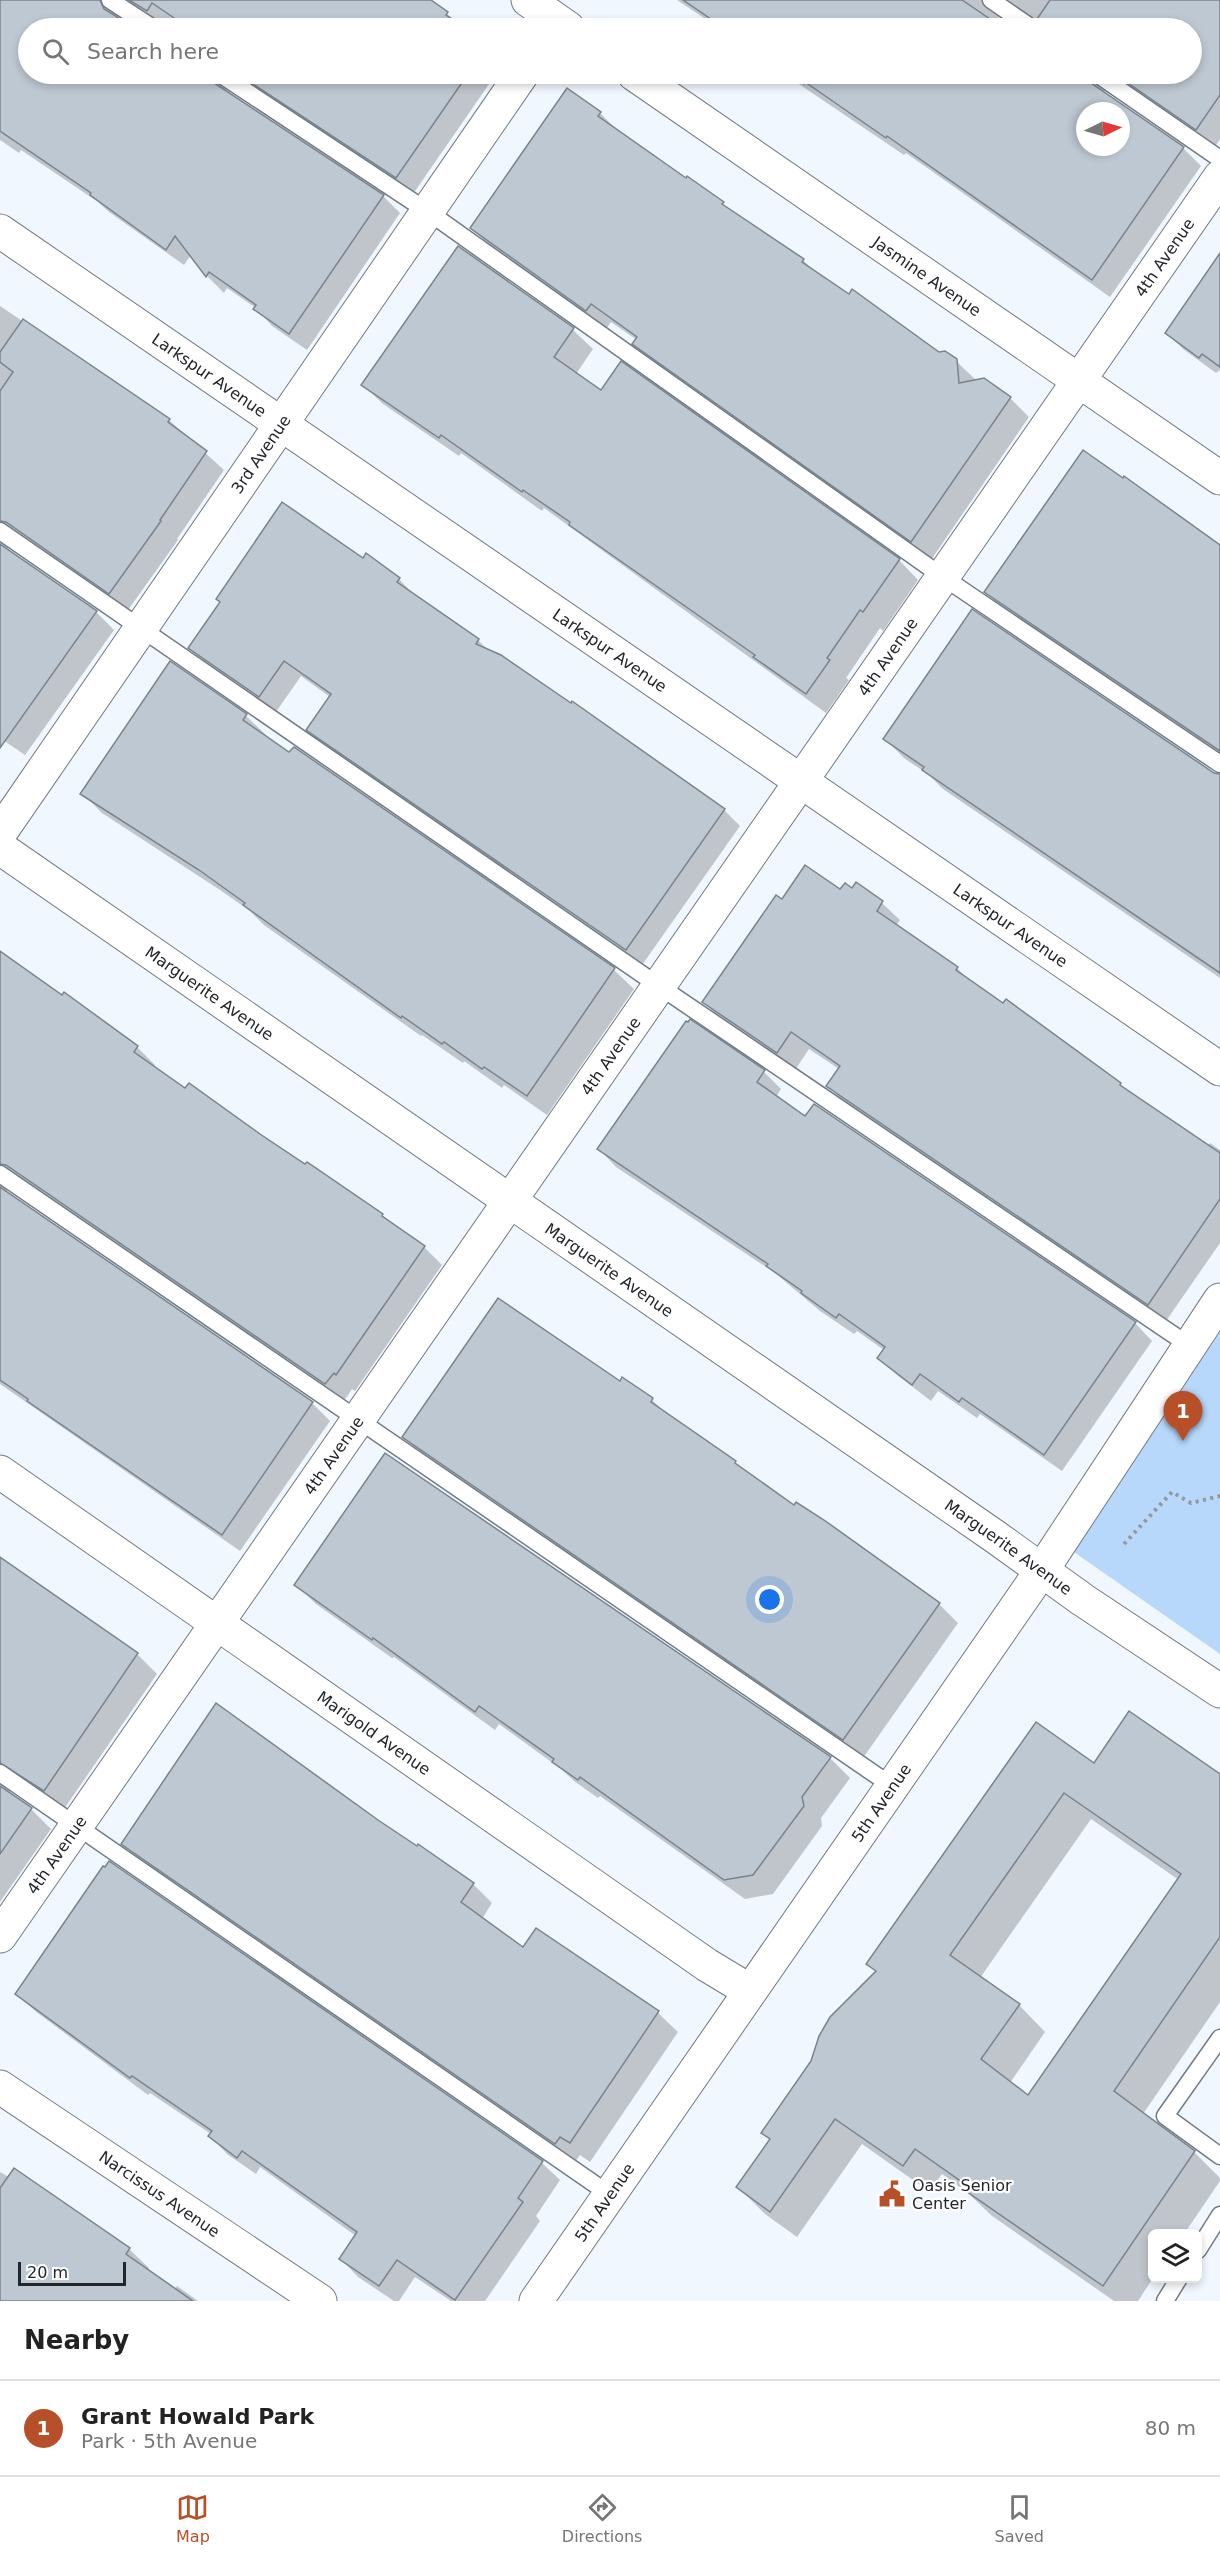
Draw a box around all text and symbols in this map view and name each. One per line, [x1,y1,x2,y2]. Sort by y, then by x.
search box [18,18,1202,84]
icon: search [39,35,72,68]
text: Search here [87,39,219,64]
north arrow [1076,102,1130,156]
street label: 4th Avenue [1131,215,1199,300]
street label: Jasmine Avenue [868,232,985,320]
street label: Larkspur Avenue [148,329,270,421]
street label: 3rd Avenue [227,411,295,497]
street label: Larkspur Avenue [549,605,670,696]
street label: 4th Avenue [854,614,922,700]
street label: Larkspur Avenue [950,880,1071,971]
street label: Marguerite Avenue [142,943,277,1045]
street label: 4th Avenue [577,1013,645,1099]
street label: Marguerite Avenue [541,1219,677,1321]
pin: 1 [1164,1392,1202,1441]
street label: 4th Avenue [300,1413,368,1498]
street label: Marguerite Avenue [941,1496,1076,1599]
your location [755,1585,784,1614]
street label: Marigold Avenue [313,1687,434,1779]
street label: 5th Avenue [848,1760,915,1846]
street label: 4th Avenue [23,1812,91,1898]
street label: Narcissus Avenue [95,2147,223,2241]
street label: 5th Avenue [571,2160,638,2245]
place label: Oasis Senior Center [912,2176,1012,2213]
public building icon: Oasis Senior Center [877,2179,907,2209]
map controls [1148,2229,1202,2283]
button: layers [1148,2229,1202,2283]
scale bar [18,2259,126,2286]
text: 20 m [27,2263,68,2282]
text: Nearby [24,2325,129,2355]
text: Grant Howald Park [81,2404,314,2429]
text: 1 [37,2416,50,2440]
text: 80 m [1145,2416,1196,2440]
text: Park · 5th Avenue [81,2429,257,2453]
tab: Map [176,2491,210,2546]
tab: Directions [562,2491,642,2546]
tab: Saved [995,2491,1044,2546]

